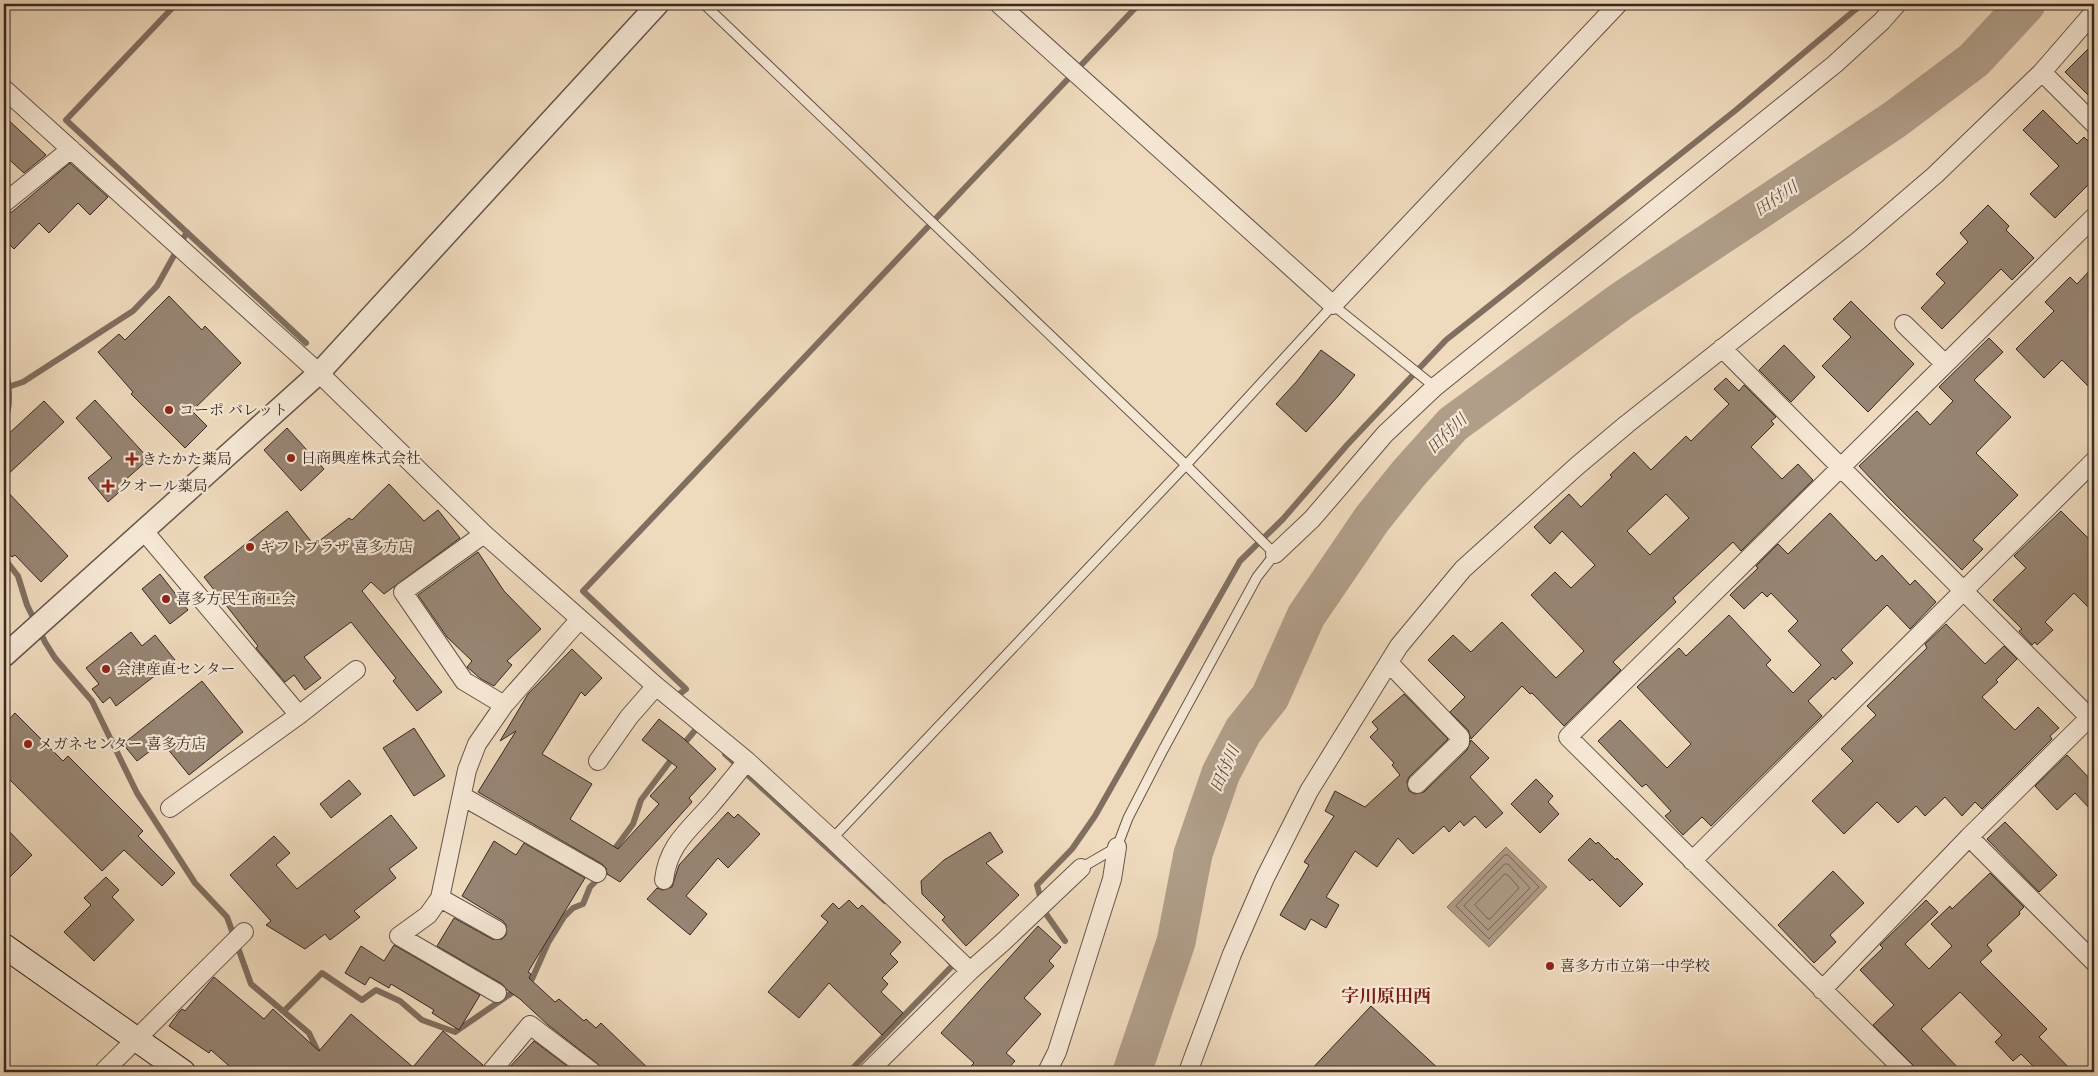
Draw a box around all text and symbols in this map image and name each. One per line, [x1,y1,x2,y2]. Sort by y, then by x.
water label: 田付川 [1750,175,1804,222]
place label: コーポ バレット [179,400,288,420]
marker: コーポ バレット [163,404,175,416]
water label: 田付川 [1422,408,1473,459]
place label: 日商興産株式会社 [301,448,421,468]
place label: きたかた薬局 [142,449,232,469]
marker: 日商興産株式会社 [285,452,297,464]
marker: きたかた薬局 [126,453,138,465]
place label: クオール薬局 [118,476,208,496]
marker: クオール薬局 [102,480,114,492]
place label: ギフトプラザ 喜多方店 [260,537,414,557]
marker: ギフトプラザ 喜多方店 [244,541,256,553]
place label: 喜多方民生商工会 [176,589,296,609]
marker: 喜多方民生商工会 [160,593,172,605]
place label: 会津産直センター [116,659,235,679]
marker: 会津産直センター [100,663,112,675]
place label: メガネセンター 喜多方店 [38,734,206,754]
marker: メガネセンター 喜多方店 [22,738,34,750]
water label: 田付川 [1205,741,1246,795]
place label: 喜多方市立第一中学校 [1560,956,1710,976]
marker: 喜多方市立第一中学校 [1544,960,1556,972]
district label: 字川原田西 [1341,984,1431,1009]

